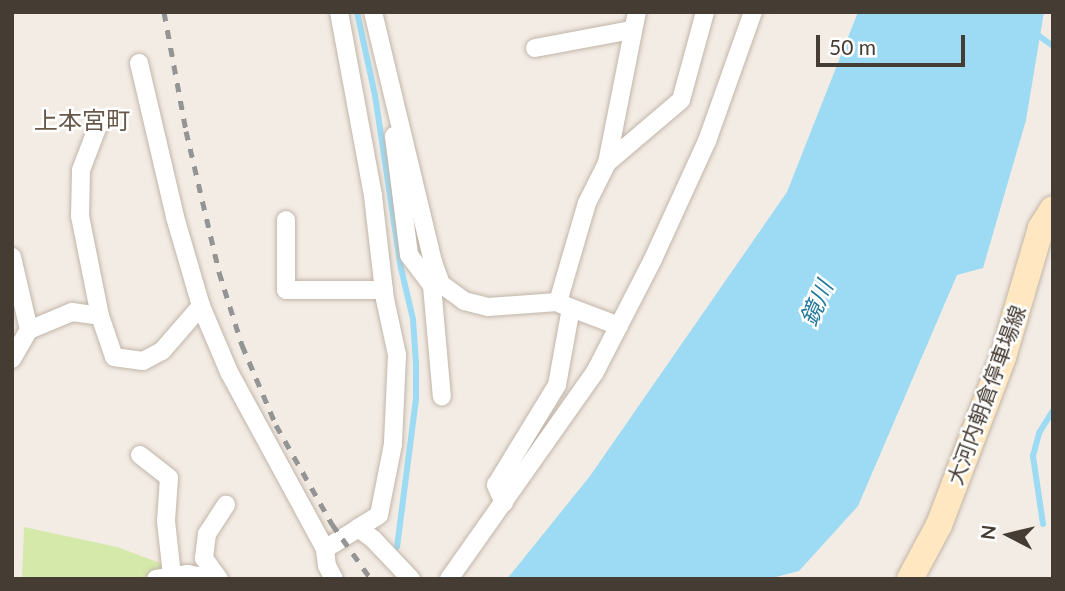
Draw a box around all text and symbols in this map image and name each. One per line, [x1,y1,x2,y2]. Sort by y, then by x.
scale bar [820,21,969,65]
text: 50 m [829,34,876,59]
district label: 上本宮町 [34,106,130,134]
water label: 鏡川 [794,276,838,330]
street label: 大河内朝倉停車場線 [942,302,1030,488]
north arrow [974,500,1044,570]
text: N [975,524,1000,541]

